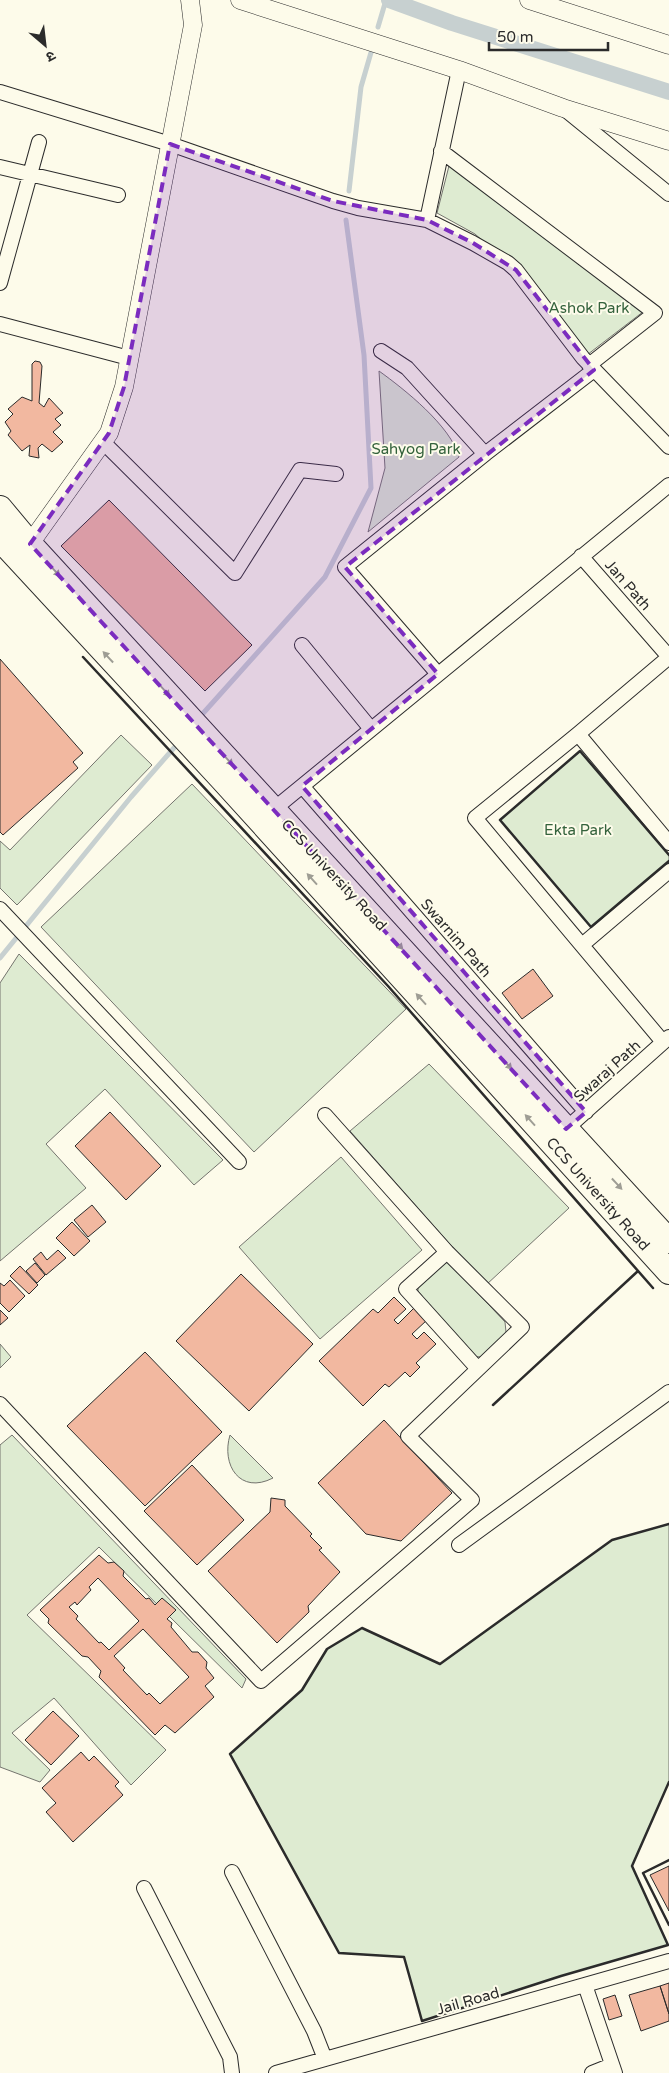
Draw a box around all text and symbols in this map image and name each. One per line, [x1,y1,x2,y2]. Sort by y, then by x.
north arrow [20,20,70,70]
scale bar [489,20,608,52]
text: 50 m [497,28,534,46]
text: उ [43,47,58,66]
park label: Ashok Park [549,299,629,317]
park label: Sahyog Park [371,440,461,458]
street label: Jan Path [601,556,655,614]
one-way arrow [49,564,61,576]
one-way arrow [102,652,114,664]
one-way arrow [159,684,171,696]
one-way arrow [222,754,234,766]
street label: CCS University Road [278,815,390,935]
park label: Ekta Park [544,821,612,839]
one-way arrow [306,873,318,885]
street label: Swarnim Path [417,895,495,981]
one-way arrow [392,937,404,949]
one-way arrow [415,994,427,1006]
street label: Swaraj Path [570,1036,644,1106]
one-way arrow [501,1057,513,1069]
one-way arrow [524,1114,536,1126]
street label: CCS University Road [542,1134,654,1254]
one-way arrow [611,1178,622,1191]
street label: Jail Road [435,1983,501,2019]

